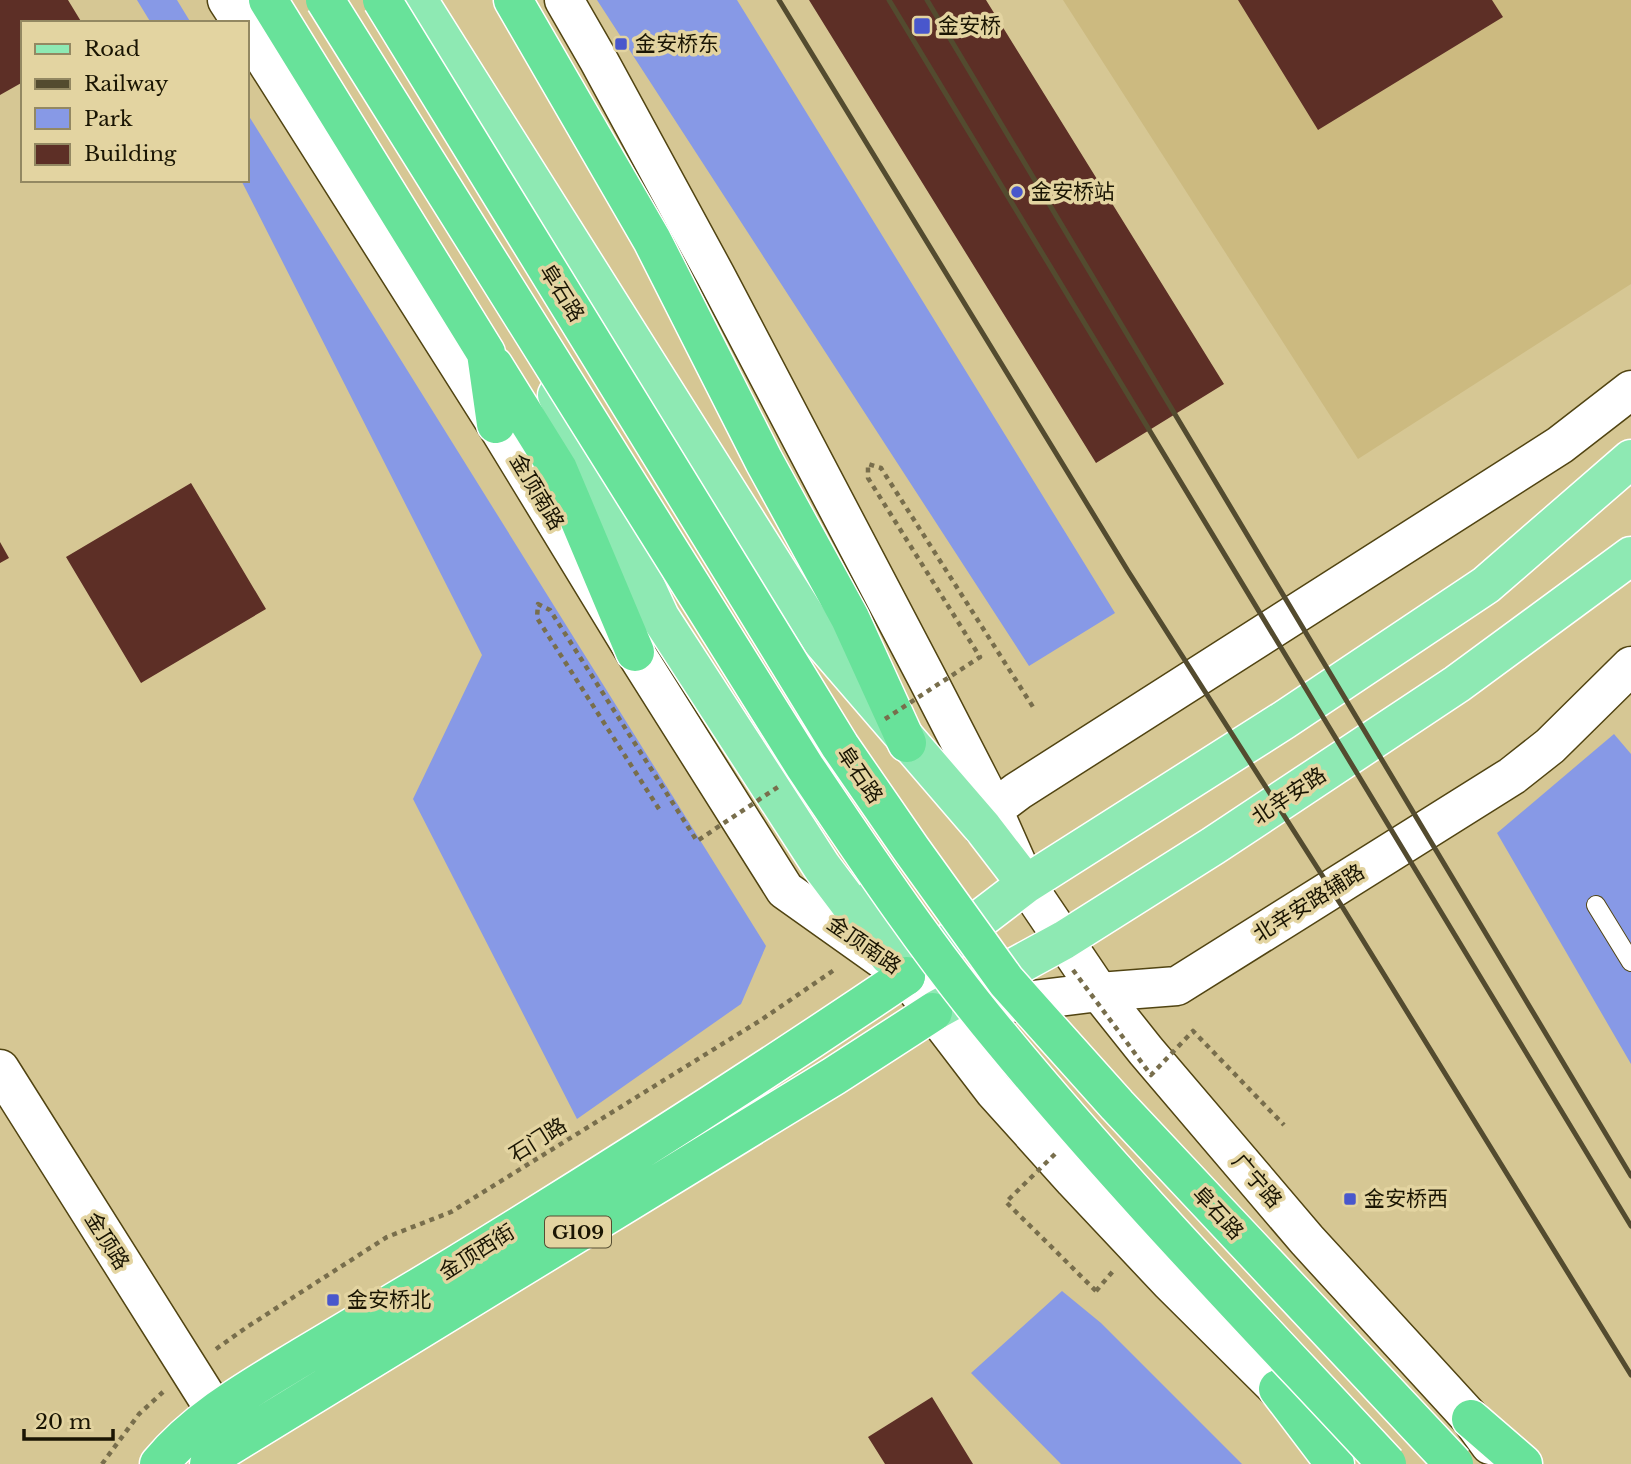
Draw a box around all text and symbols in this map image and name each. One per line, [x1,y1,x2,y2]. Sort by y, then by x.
place label: 金安桥 [938,13,1001,39]
marker: 金安桥 [912,16,932,36]
legend [21,21,248,182]
place label: 金安桥东 [635,31,719,57]
text: Road [84,36,140,62]
marker: 金安桥东 [613,36,629,52]
text: Railway [84,71,169,97]
text: Park [84,106,133,132]
text: Building [84,141,177,167]
place label: 金安桥站 [1031,179,1115,205]
marker: 金安桥站 [1009,184,1025,200]
street label: 阜石路 [534,259,590,327]
street label: 金顶南路 [504,449,570,535]
street label: 阜石路 [832,742,888,808]
street label: 北辛安路 [1247,762,1331,830]
street label: 北辛安路辅路 [1249,859,1369,947]
street label: 金顶南路 [822,910,906,980]
street label: 石门路 [504,1112,572,1168]
street label: 广宁路 [1227,1149,1287,1213]
street label: 阜石路 [1187,1181,1249,1245]
place label: 金安桥西 [1364,1186,1448,1212]
marker: 金安桥西 [1342,1191,1358,1207]
street label: 金顶路 [79,1207,135,1275]
road number: G109 [545,1216,611,1248]
street label: 金顶西街 [434,1219,520,1285]
place label: 金安桥北 [347,1287,431,1313]
marker: 金安桥北 [325,1292,341,1308]
scale bar [24,1398,114,1442]
text: 20 m [35,1409,92,1435]

